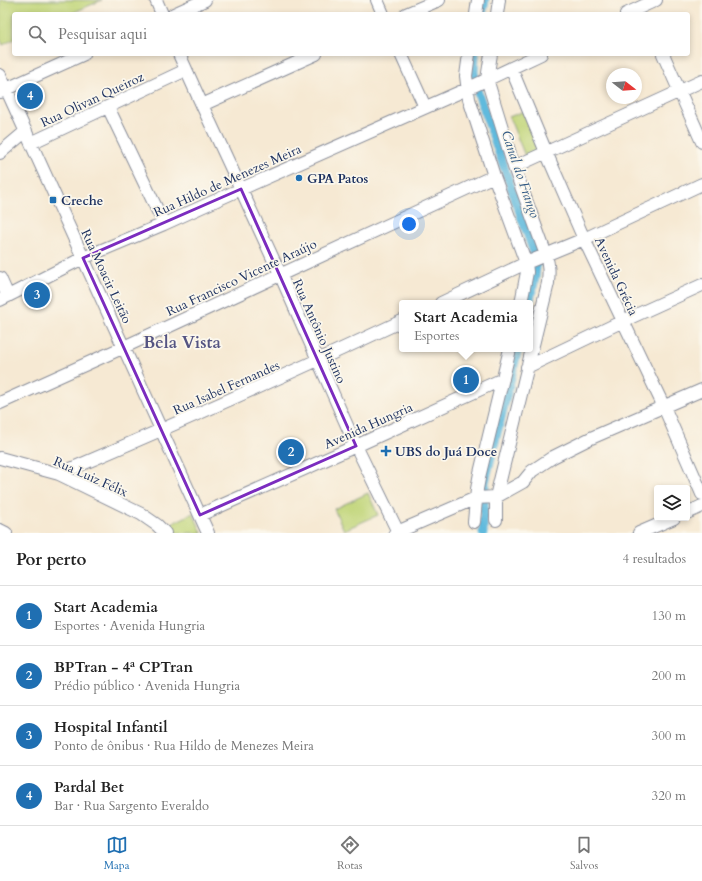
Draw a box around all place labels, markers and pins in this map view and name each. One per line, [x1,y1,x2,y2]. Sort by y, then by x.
pin: 4 [17,81,43,111]
place label: GPA Patos [307,170,369,188]
marker: GPA Patos [294,173,304,183]
place label: Creche [61,192,103,210]
marker: Creche [48,195,58,205]
pin: 3 [24,280,50,310]
pin: 1 [453,365,479,395]
pin: 2 [278,437,304,467]
place label: UBS do Juá Doce [395,443,497,461]
marker: UBS do Juá Doce [380,445,392,457]

